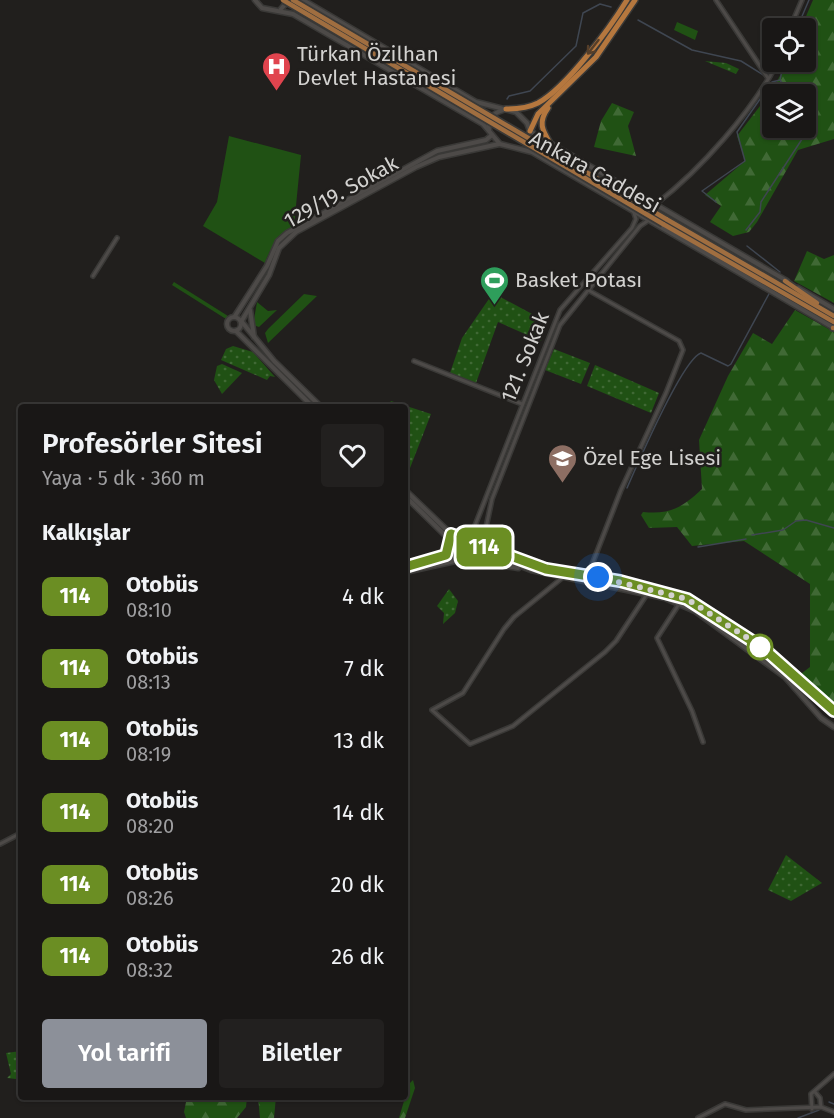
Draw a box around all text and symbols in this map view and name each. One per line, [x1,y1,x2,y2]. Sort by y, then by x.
map controls [762,18,816,138]
button: locate [762,18,816,72]
one-way arrow [586,39,599,55]
place label: Türkan Özilhan Devlet Hastanesi [297,41,457,91]
hospital icon: Türkan Özilhan Devlet Hastanesi [260,50,292,92]
button: layers [762,84,816,138]
street label: Ankara Caddesi [525,125,665,219]
street label: 129/19. Sokak [280,150,403,234]
sports icon: Basket Potası [478,264,510,306]
place label: Basket Potası [515,267,642,293]
street label: 121. Sokak [495,308,555,406]
button: heart [321,424,384,487]
text: Profesörler Sitesi [42,427,263,460]
school or university icon: Özel Ege Lisesi [546,442,578,484]
place label: Özel Ege Lisesi [583,445,721,471]
text: Yaya · 5 dk · 360 m [42,466,205,490]
text: Kalkışlar [42,519,130,546]
line badge: 114 [450,528,518,566]
text: 114 [469,534,499,560]
your location [583,562,613,592]
text: Otobüs [126,571,199,598]
text: 114 [60,583,90,609]
text: 4 dk [342,583,384,610]
text: 08:10 [126,598,172,622]
unlabelled marker [747,634,773,660]
text: Otobüs [126,643,199,670]
text: 114 [60,655,90,681]
text: 7 dk [344,655,384,682]
text: 08:13 [126,670,171,694]
text: Otobüs [126,715,199,742]
text: 114 [60,727,90,753]
text: 13 dk [333,727,384,754]
text: 08:19 [126,742,171,766]
text: Otobüs [126,787,199,814]
text: 114 [60,799,90,825]
text: 14 dk [333,799,384,826]
text: 08:20 [126,814,174,838]
text: Otobüs [126,859,199,886]
text: 114 [60,871,90,897]
text: 20 dk [331,871,384,898]
text: 08:26 [126,886,174,910]
text: Otobüs [126,931,199,958]
text: 114 [60,943,90,969]
text: 26 dk [331,943,384,970]
text: 08:32 [126,958,173,982]
button: Yol tarifi [42,1019,207,1088]
button: Biletler [219,1019,384,1088]

